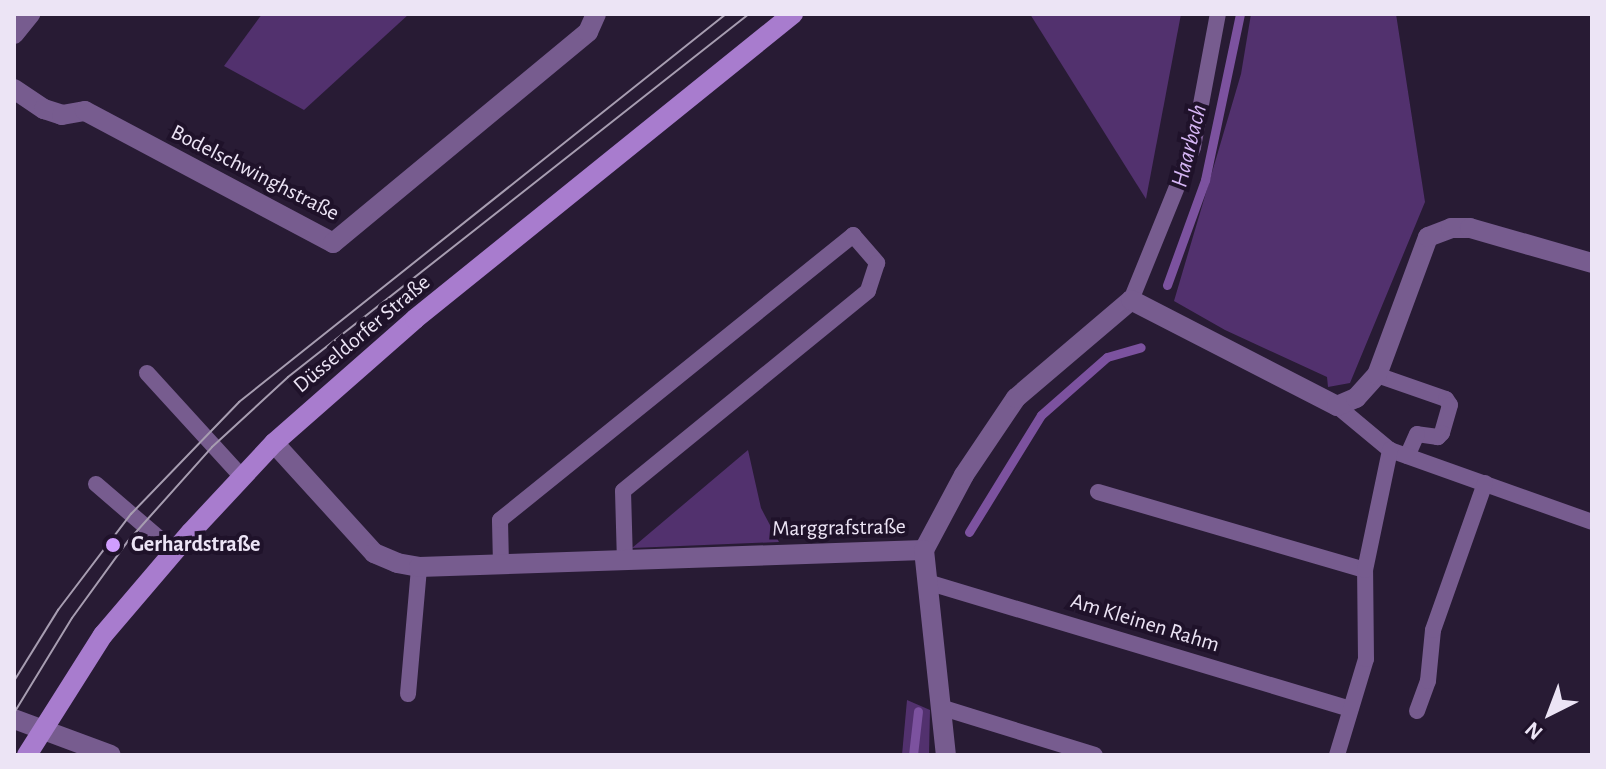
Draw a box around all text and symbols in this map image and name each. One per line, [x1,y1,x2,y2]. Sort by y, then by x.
water label: Haarbach [1166,101,1214,191]
street label: Bodelschwinghstraße [167,119,343,227]
street label: Düsseldorfer Straße [288,269,436,399]
street label: Marggrafstraße [772,514,906,542]
place label: Gerhardstraße [131,532,260,558]
marker: Gerhardstraße [102,534,124,556]
street label: Am Kleinen Rahm [1068,588,1222,658]
north arrow [1510,673,1590,753]
text: N [1521,718,1547,744]

